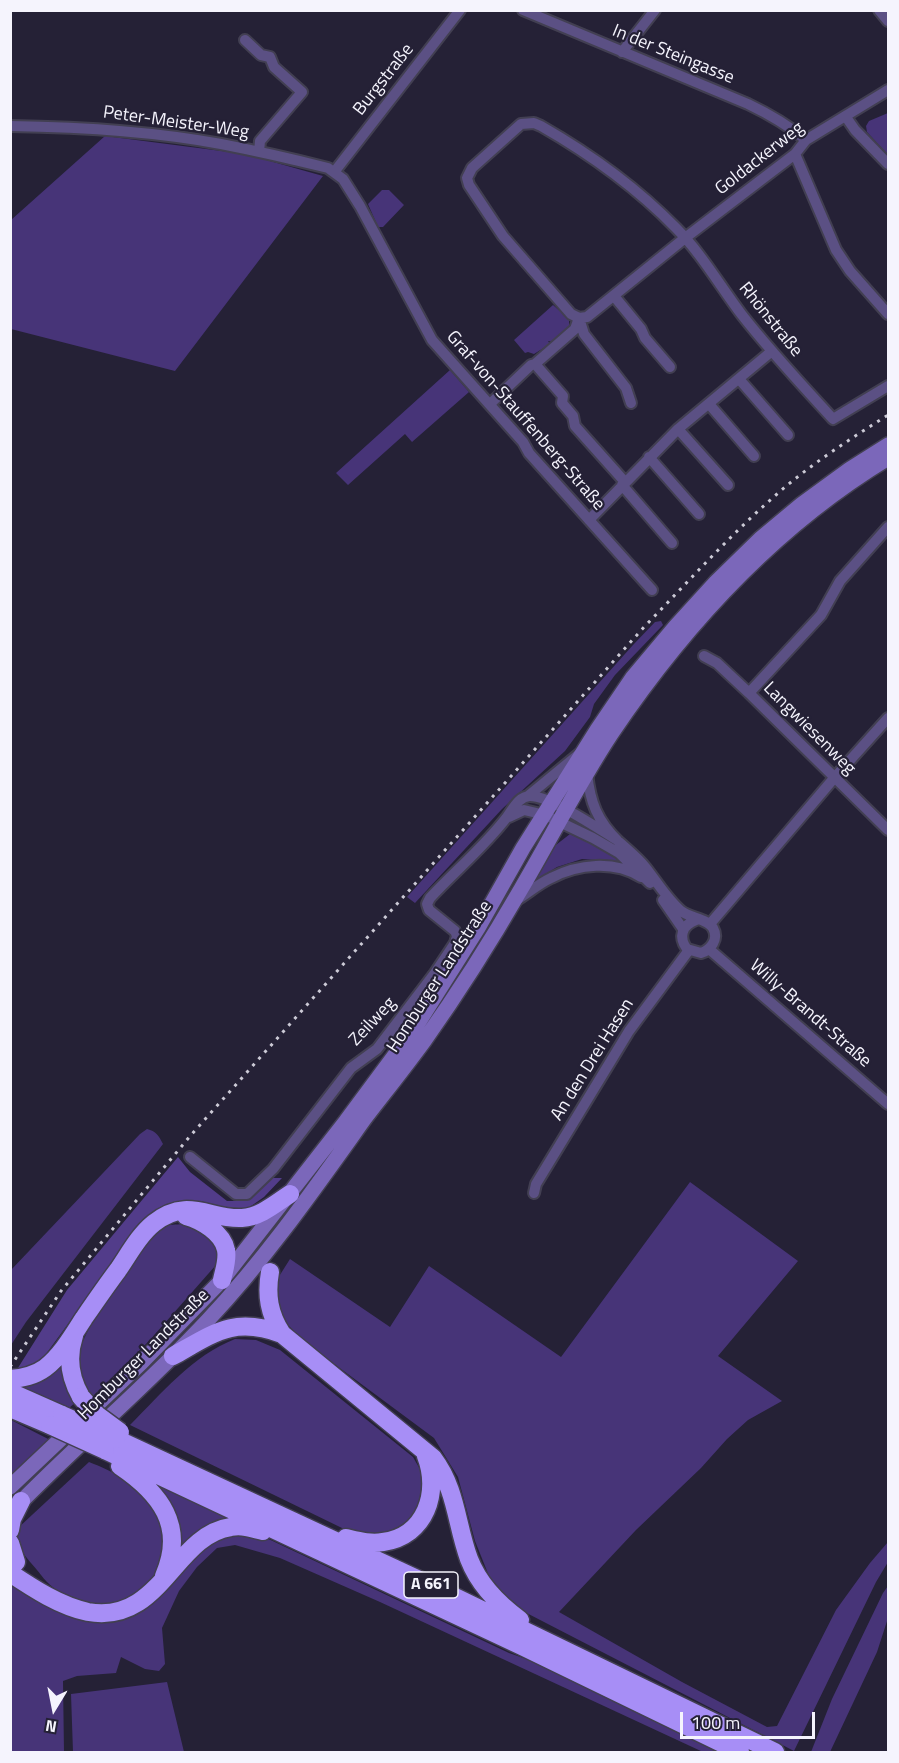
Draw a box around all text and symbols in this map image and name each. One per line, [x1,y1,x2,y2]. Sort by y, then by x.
street label: In der Steingasse [609,21,737,89]
street label: Burgstraße [349,40,419,120]
street label: Peter-Meister-Weg [102,102,250,144]
street label: Goldackerweg [711,118,809,200]
street label: Rhönstraße [734,279,806,361]
street label: Graf-von-Stauffenberg-Straße [441,327,609,515]
street label: Langwiesenweg [758,678,860,780]
street label: Homburger Landstraße [383,897,497,1057]
street label: Willy-Brandt-Straße [745,955,875,1073]
street label: Zeilweg [345,993,401,1051]
street label: An den Drei Hasen [547,995,639,1125]
street label: Homburger Landstraße [74,1285,214,1425]
road number: A 661 [404,1572,458,1598]
north arrow [24,1679,84,1739]
scale bar [683,1700,818,1738]
text: 100 m [691,1709,740,1736]
text: N [43,1714,58,1740]

